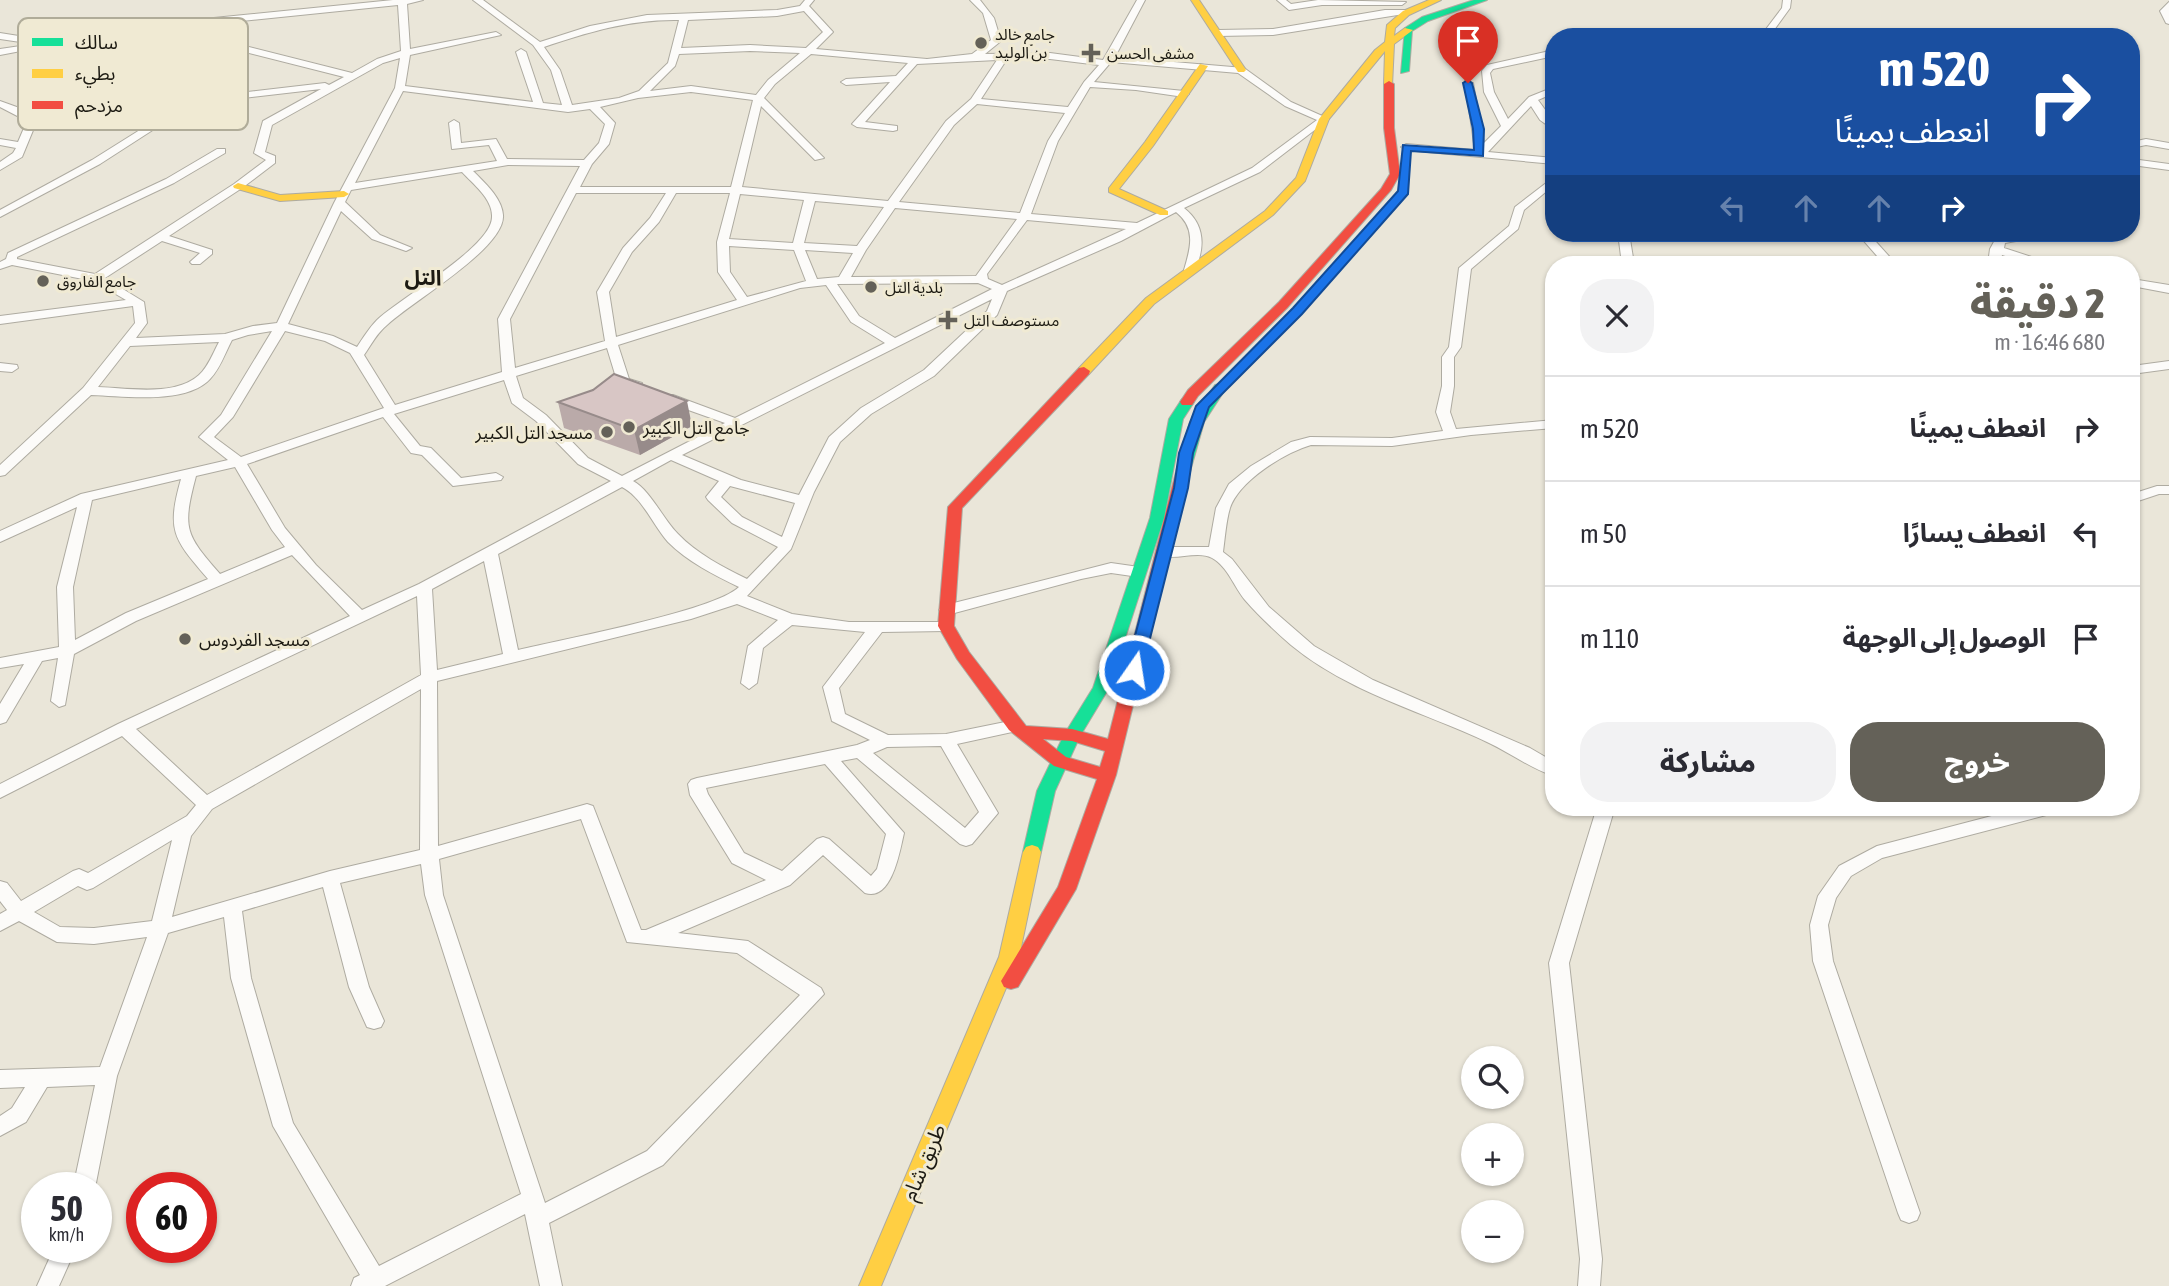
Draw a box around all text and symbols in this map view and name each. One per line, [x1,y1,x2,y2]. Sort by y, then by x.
pin [1438,11,1498,83]
legend [18,18,248,130]
icon: arrive [1449,22,1487,60]
place label: جامع خالد بن الوليد [995,25,1055,62]
text: سالك [75,31,118,53]
marker: جامع خالد بن الوليد [973,35,989,51]
text: 520 m [1879,40,1990,96]
marker: مشفى الحسن [1081,43,1101,63]
place label: مشفى الحسن [1107,44,1194,63]
icon: right [2014,56,2105,147]
text: بطيء [75,62,115,88]
text: مزدحم [75,94,123,120]
text: انعطف يمينًا [1835,112,1990,149]
icon: left [1714,189,1752,227]
icon: ahead [1787,189,1825,227]
icon: ahead [1860,189,1898,227]
icon: right [1933,189,1971,227]
district label: التل [404,265,442,290]
place label: جامع الفاروق [57,272,136,294]
marker: جامع الفاروق [35,273,51,289]
place label: بلدية التل [885,278,943,297]
marker: بلدية التل [863,279,879,295]
button: close [1580,279,1654,353]
text: 2 دقيقة [1970,279,2105,327]
marker: مستوصف التل [938,310,958,330]
place label: مستوصف التل [964,311,1059,330]
text: 680 m · 16:46 [1994,329,2105,355]
icon: right [2067,410,2105,448]
text: انعطف يمينًا [1909,413,2046,443]
text: 520 m [1580,414,1639,444]
place label: جامع التل الكبير [642,417,750,442]
marker: جامع التل الكبير [621,419,637,435]
place label: مسجد التل الكبير [474,422,593,444]
marker: مسجد التل الكبير [599,424,615,440]
icon: left [2067,515,2105,553]
text: انعطف يسارًا [1903,518,2046,548]
text: 50 m [1580,519,1627,549]
icon: arrive [2067,620,2105,658]
text: الوصول إلى الوجهة [1843,623,2046,653]
text: 110 m [1580,624,1639,654]
place label: مسجد الفردوس [199,629,310,651]
marker: مسجد الفردوس [177,631,193,647]
position arrow [1097,633,1171,707]
button: مشاركة [1580,722,1836,802]
button: خروج [1850,722,2105,802]
map controls [1461,1046,1524,1263]
button: search [1461,1046,1524,1109]
street label: طريق شام [896,1120,954,1206]
button: + [1461,1123,1524,1186]
speed limit sign: 60 [126,1172,217,1263]
text: 50 [50,1188,83,1228]
button: − [1461,1200,1524,1263]
text: km/h [49,1224,84,1245]

